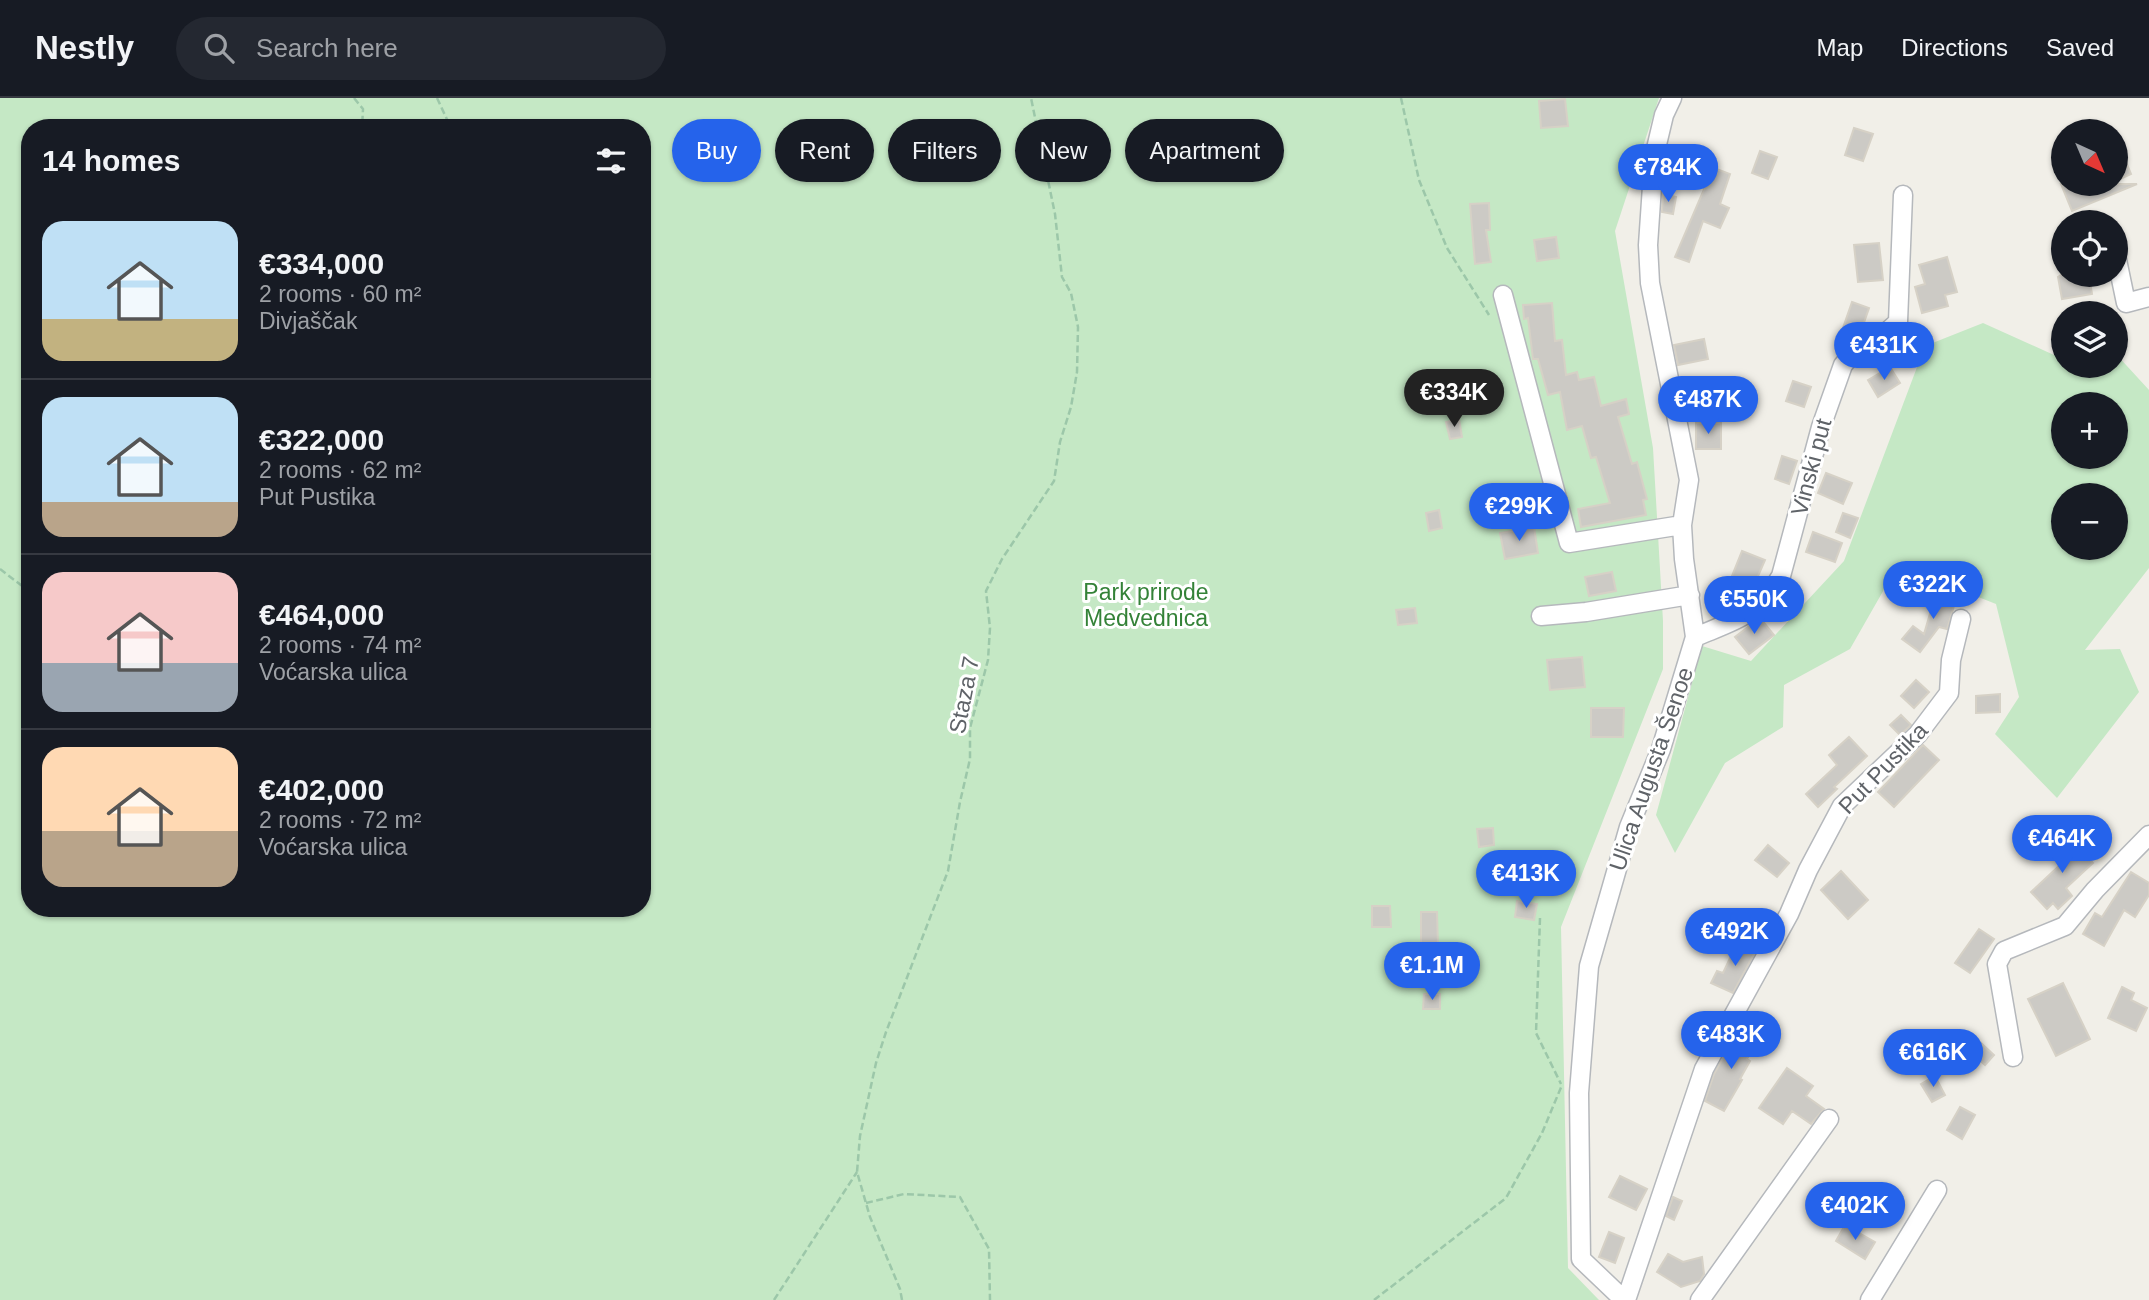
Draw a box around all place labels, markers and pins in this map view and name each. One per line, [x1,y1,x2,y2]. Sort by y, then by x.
pin: €784K [1619,144,1717,204]
pin: €431K [1835,322,1933,382]
pin: €334K [1405,370,1503,429]
pin: €487K [1659,376,1757,436]
pin: €299K [1470,484,1568,543]
pin: €322K [1884,561,1982,621]
pin: €550K [1705,576,1803,636]
pin: €464K [2013,816,2111,875]
pin: €413K [1477,850,1575,910]
pin: €492K [1686,908,1784,968]
pin: €1.1M [1383,942,1481,1002]
pin: €483K [1682,1012,1780,1071]
pin: €616K [1884,1030,1982,1089]
pin: €402K [1806,1182,1904,1242]

